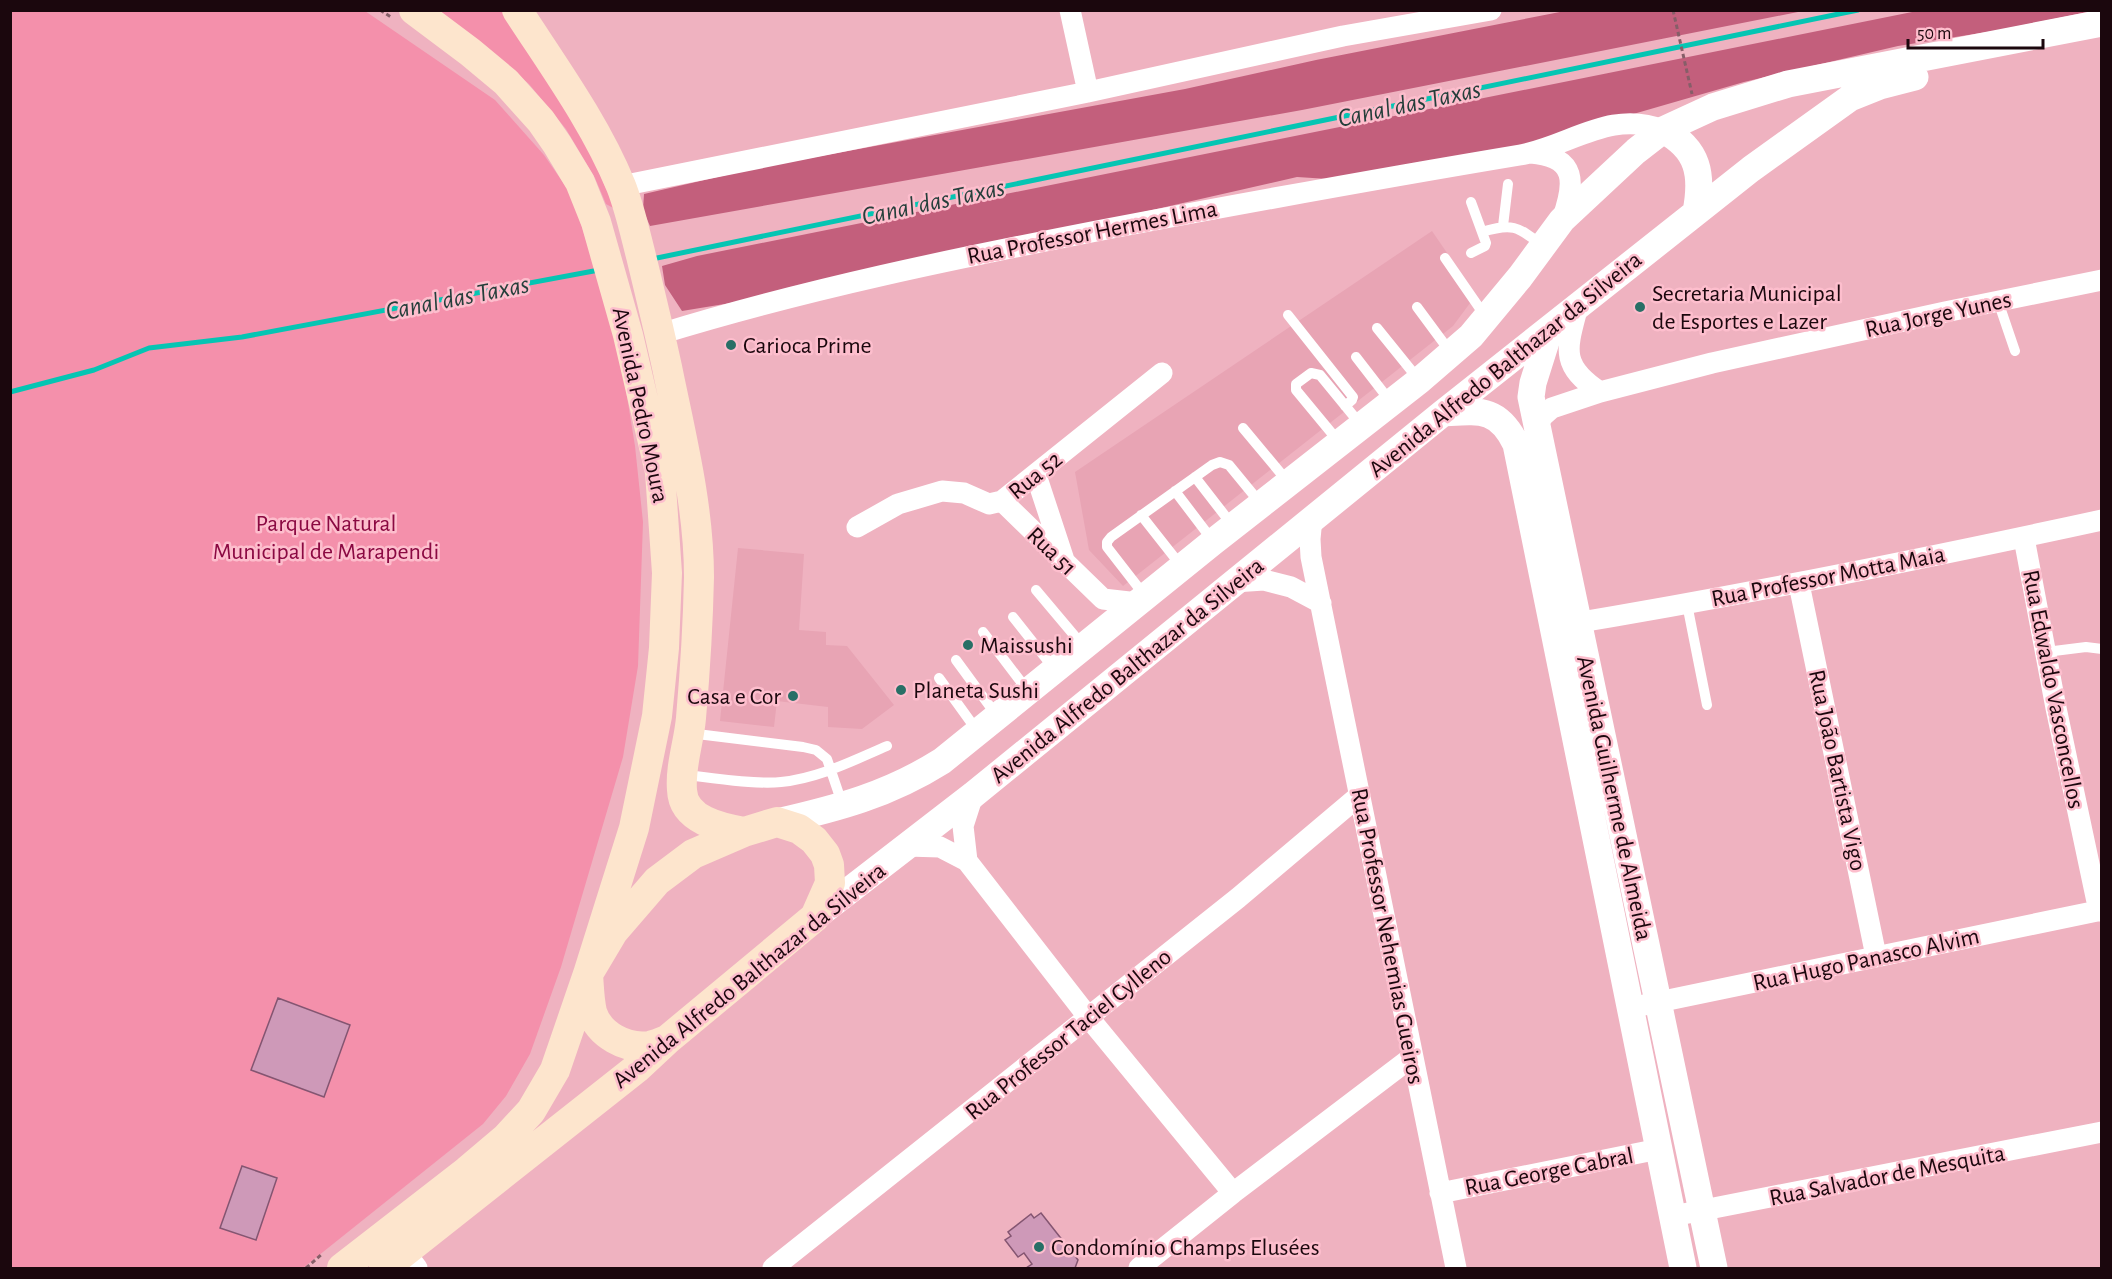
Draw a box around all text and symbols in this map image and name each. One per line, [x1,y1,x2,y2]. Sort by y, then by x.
scale bar [1908,12,2043,50]
text: 50 m [1917,25,1951,43]
water label: Canal das Taxas [1335,76,1483,132]
water label: Canal das Taxas [859,174,1007,230]
street label: Rua Professor Hermes Lima [965,197,1219,269]
street label: Avenida Alfredo Balthazar da Silveira [1365,247,1647,482]
water label: Canal das Taxas [383,271,531,325]
place label: Secretaria Municipal de Esportes e Lazer [1652,282,1842,334]
street label: Rua Jorge Yunes [1863,288,2013,342]
marker: Secretaria Municipal de Esportes e Lazer [1633,300,1647,314]
street label: Avenida Pedro Moura [608,305,672,505]
place label: Carioca Prime [743,334,872,358]
marker: Carioca Prime [724,338,738,352]
street label: Rua 52 [1004,447,1067,504]
park label: Parque Natural Municipal de Marapendi [213,512,439,564]
street label: Rua 51 [1022,523,1081,581]
street label: Rua Professor Motta Maia [1709,543,1947,611]
street label: Avenida Alfredo Balthazar da Silveira [987,553,1269,788]
street label: Rua Edwaldo Vasconcellos [2018,568,2088,811]
place label: Maissushi [980,634,1073,658]
marker: Maissushi [961,638,975,652]
street label: Avenida Guilherme de Almeida [1572,654,1656,943]
street label: Rua João Bartista Vigo [1804,667,1870,873]
place label: Planeta Sushi [913,679,1039,703]
marker: Planeta Sushi [894,683,908,697]
place label: Casa e Cor [687,685,781,709]
marker: Casa e Cor [786,689,800,703]
street label: Rua Professor Nehemias Gueiros [1347,786,1428,1086]
street label: Avenida Alfredo Balthazar da Silveira [609,858,891,1093]
street label: Rua Hugo Panasco Alvim [1751,924,1982,996]
street label: Rua Professor Taciel Cylleno [961,945,1176,1125]
street label: Rua Salvador de Mesquita [1767,1141,2007,1211]
street label: Rua George Cabral [1463,1144,1636,1200]
place label: Condomínio Champs Elusées [1051,1236,1320,1260]
marker: Condomínio Champs Elusées [1032,1240,1046,1254]

